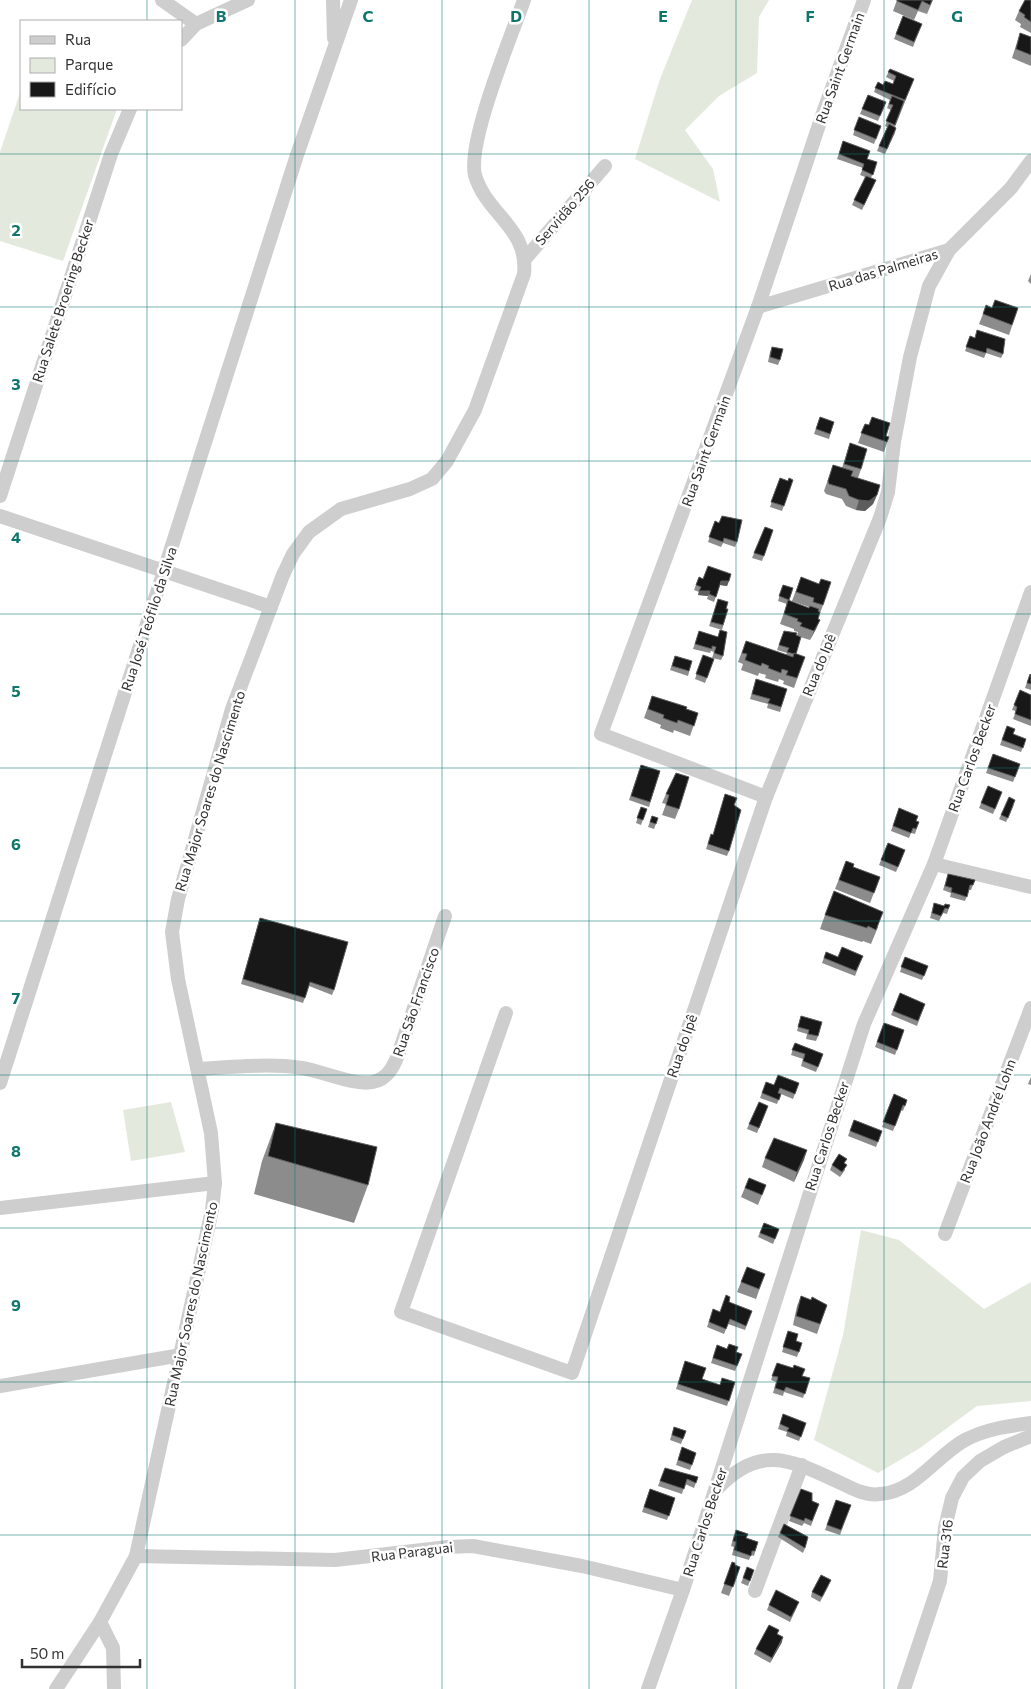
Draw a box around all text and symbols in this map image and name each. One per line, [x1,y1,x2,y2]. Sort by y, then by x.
text: B [216,6,227,25]
text: C [363,6,374,25]
text: D [510,6,522,25]
text: E [658,6,668,25]
text: F [805,6,815,25]
text: G [951,6,963,25]
street label: Rua Saint Germain [812,10,868,126]
legend [20,20,182,110]
text: Rua [65,30,91,48]
text: Parque [65,55,113,73]
text: Edifício [65,80,116,98]
street label: Servidão 256 [531,175,598,248]
street label: Rua Salete Broering Becker [28,217,97,385]
text: 2 [11,220,21,239]
street label: Rua das Palmeiras [826,245,940,294]
text: 3 [11,374,21,393]
street label: Rua Saint Germain [678,393,734,509]
text: 4 [11,527,21,546]
street label: Rua José Teófilo da Silva [117,544,180,693]
street label: Rua do Ipê [798,631,839,699]
text: 5 [11,681,21,700]
street label: Rua Major Soares do Nascimento [171,688,248,893]
street label: Rua Carlos Becker [944,701,999,814]
text: 6 [11,834,21,853]
street label: Rua São Francisco [389,945,442,1059]
text: 7 [12,988,21,1007]
street label: Rua do Ipê [663,1012,700,1080]
street label: Rua João André Lohn [956,1056,1019,1185]
street label: Rua Carlos Becker [801,1079,852,1193]
text: 8 [11,1141,21,1160]
street label: Rua Major Soares do Nascimento [160,1200,221,1408]
text: 9 [11,1295,21,1314]
street label: Rua Carlos Becker [679,1465,730,1579]
street label: Rua 316 [933,1518,956,1570]
street label: Rua Paraguai [370,1538,454,1565]
scale bar [22,1636,140,1668]
text: 50 m [30,1644,64,1662]

